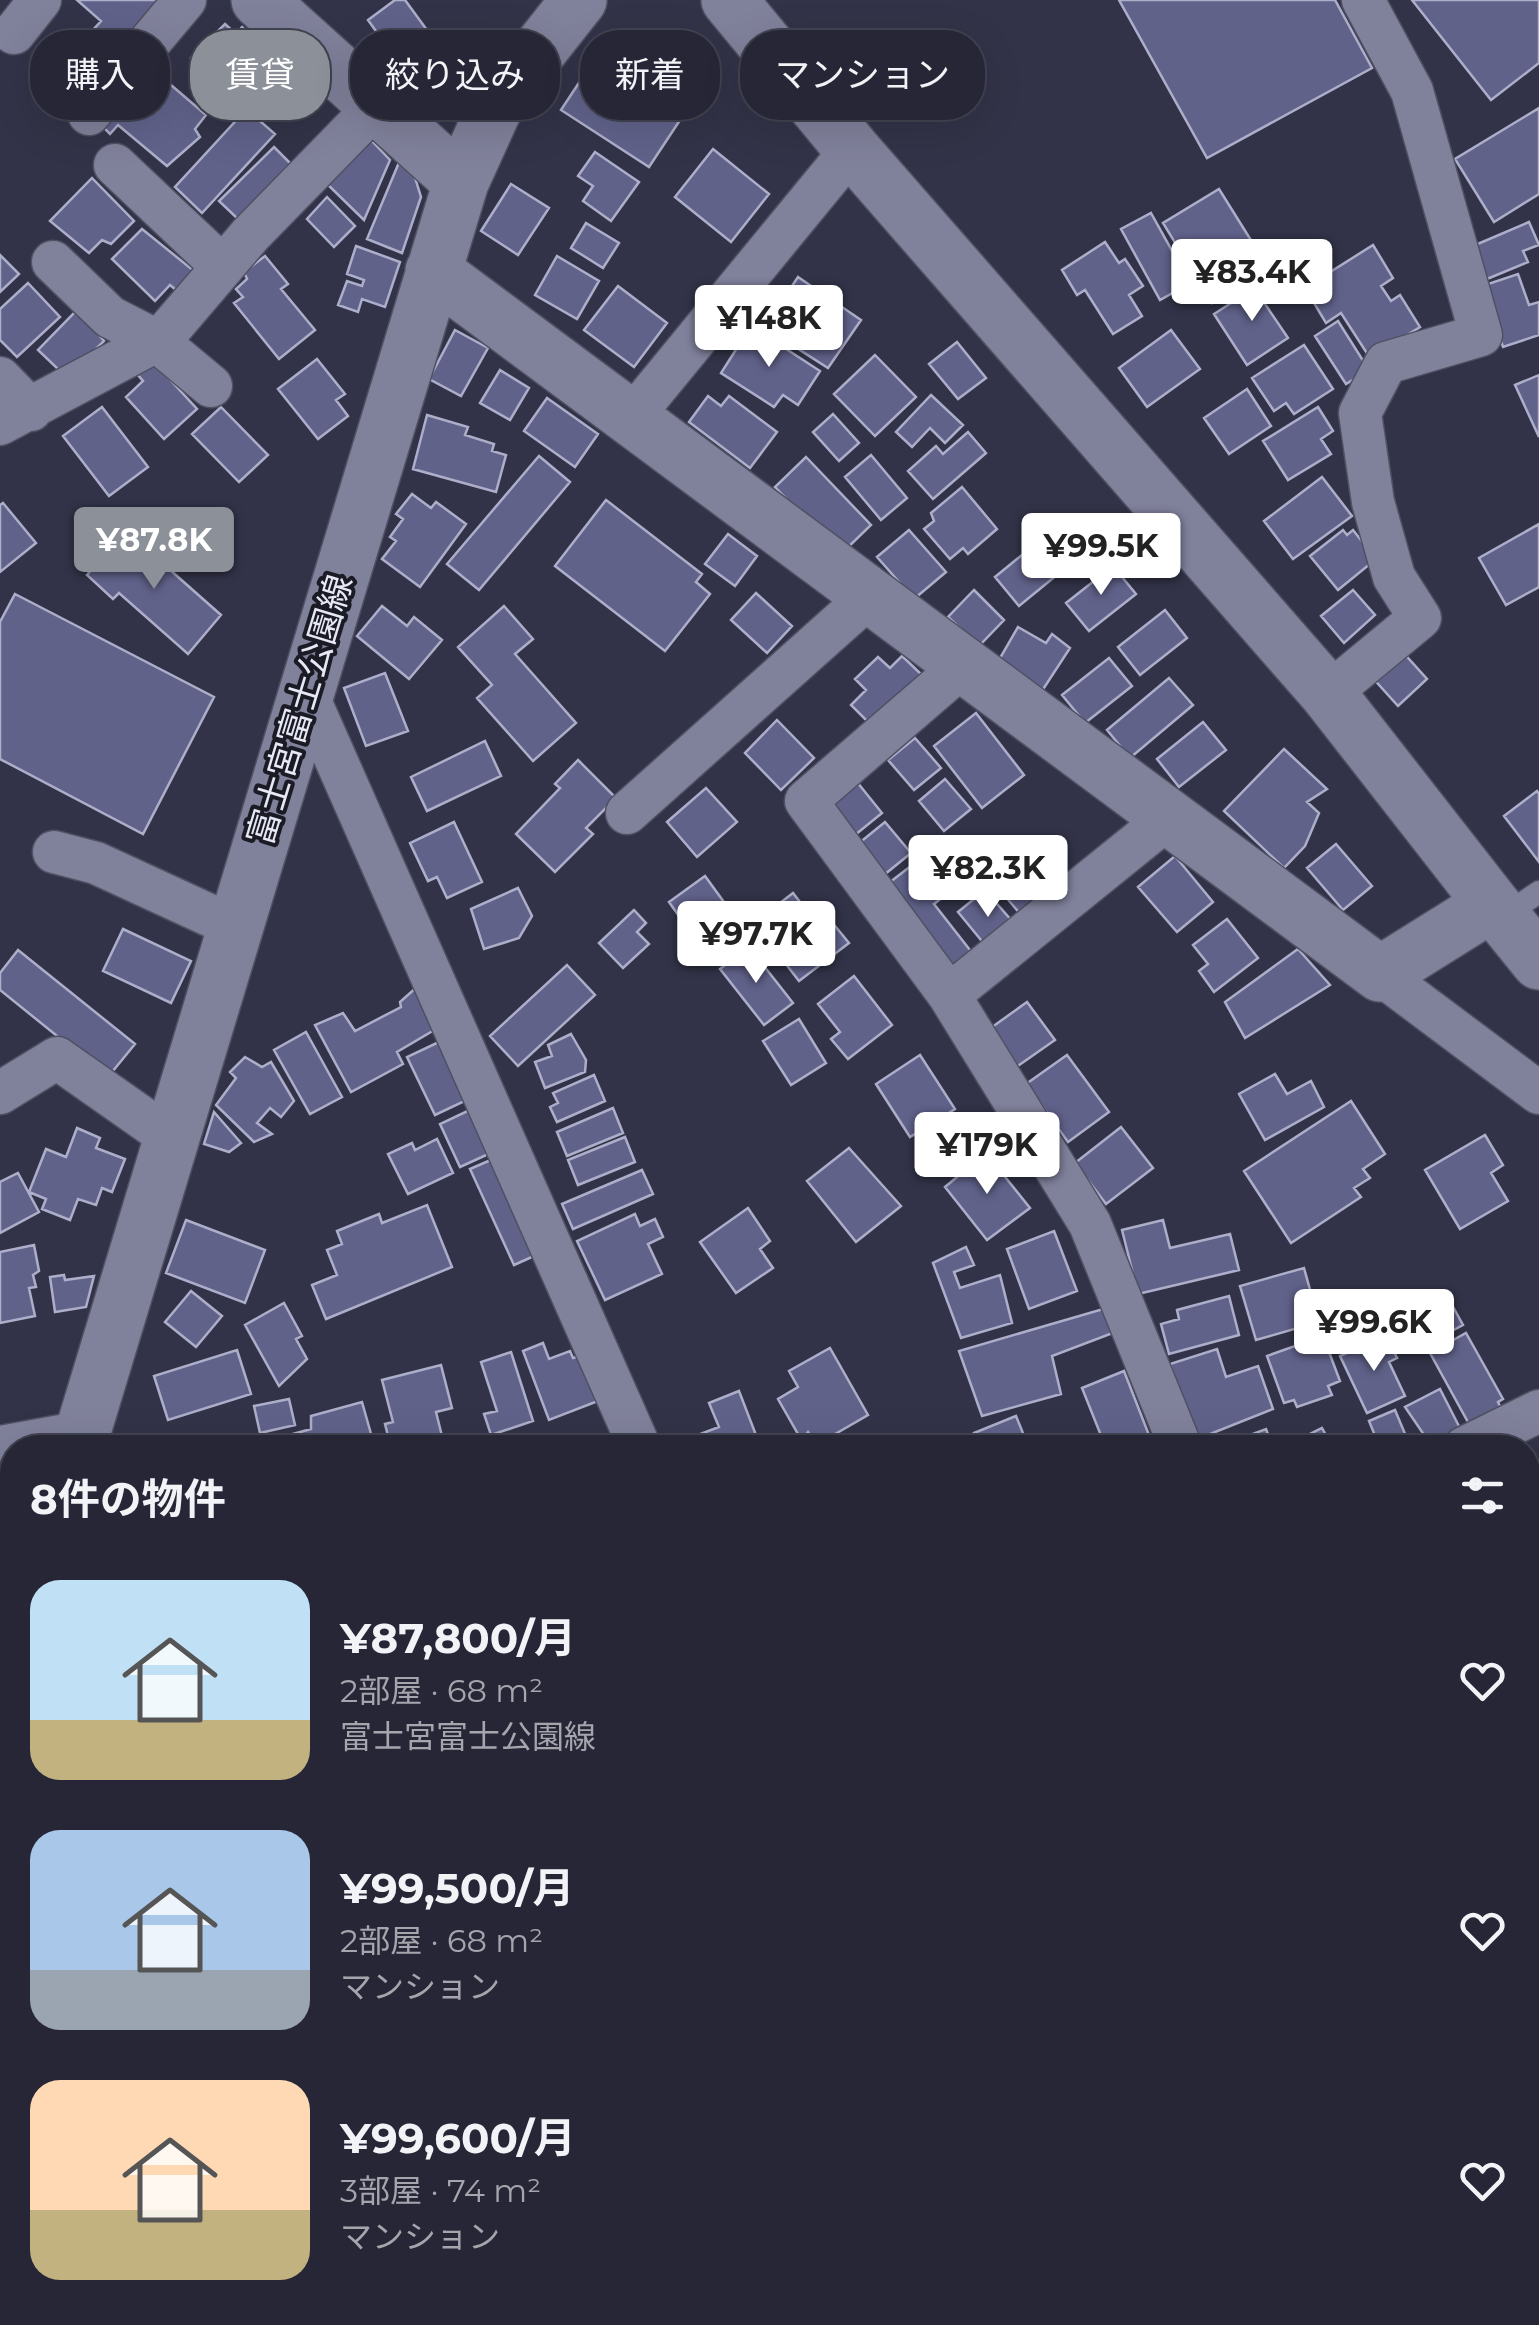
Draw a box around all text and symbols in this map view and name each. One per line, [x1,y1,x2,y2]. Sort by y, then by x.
chip: 購入 [30,30,170,120]
chip: 賃貸 [190,30,330,120]
chip: 絞り込み [350,30,560,120]
chip: 新着 [580,30,720,120]
chip: マンション [740,30,985,120]
pin: ¥83.4K [1171,239,1333,324]
text: ¥83.4K [1193,252,1311,291]
pin: ¥148K [699,285,839,370]
text: ¥148K [717,298,821,337]
pin: ¥87.8K [73,507,235,592]
pin: ¥99.5K [1020,513,1182,598]
text: ¥87.8K [96,520,212,559]
text: ¥99.5K [1043,526,1159,565]
street label: 富士宮富士公園線 [238,570,361,850]
pin: ¥82.3K [907,835,1069,920]
text: ¥82.3K [931,848,1045,887]
pin: ¥97.7K [675,901,837,986]
text: ¥97.7K [699,914,813,953]
pin: ¥179K [917,1112,1057,1197]
text: ¥179K [937,1125,1037,1164]
pin: ¥99.6K [1293,1289,1455,1374]
text: ¥99.6K [1316,1302,1432,1341]
icon: filters [1455,1468,1510,1523]
text: 8件の物件 [30,1473,226,1525]
text: ¥87,800/月 [340,1612,576,1664]
icon: home [110,1620,230,1740]
icon: heart [1455,1653,1510,1708]
text: 2部屋 · 68 m² [340,1671,543,1710]
text: 富士宮富士公園線 [340,1717,596,1756]
text: ¥99,500/月 [340,1862,575,1914]
icon: home [110,1870,230,1990]
icon: heart [1455,1903,1510,1958]
text: 2部屋 · 68 m² [340,1921,543,1960]
text: マンション [340,1967,500,2006]
text: ¥99,600/月 [340,2112,576,2164]
icon: home [110,2120,230,2240]
icon: heart [1455,2153,1510,2208]
text: 3部屋 · 74 m² [340,2171,541,2210]
text: マンション [340,2217,500,2256]

